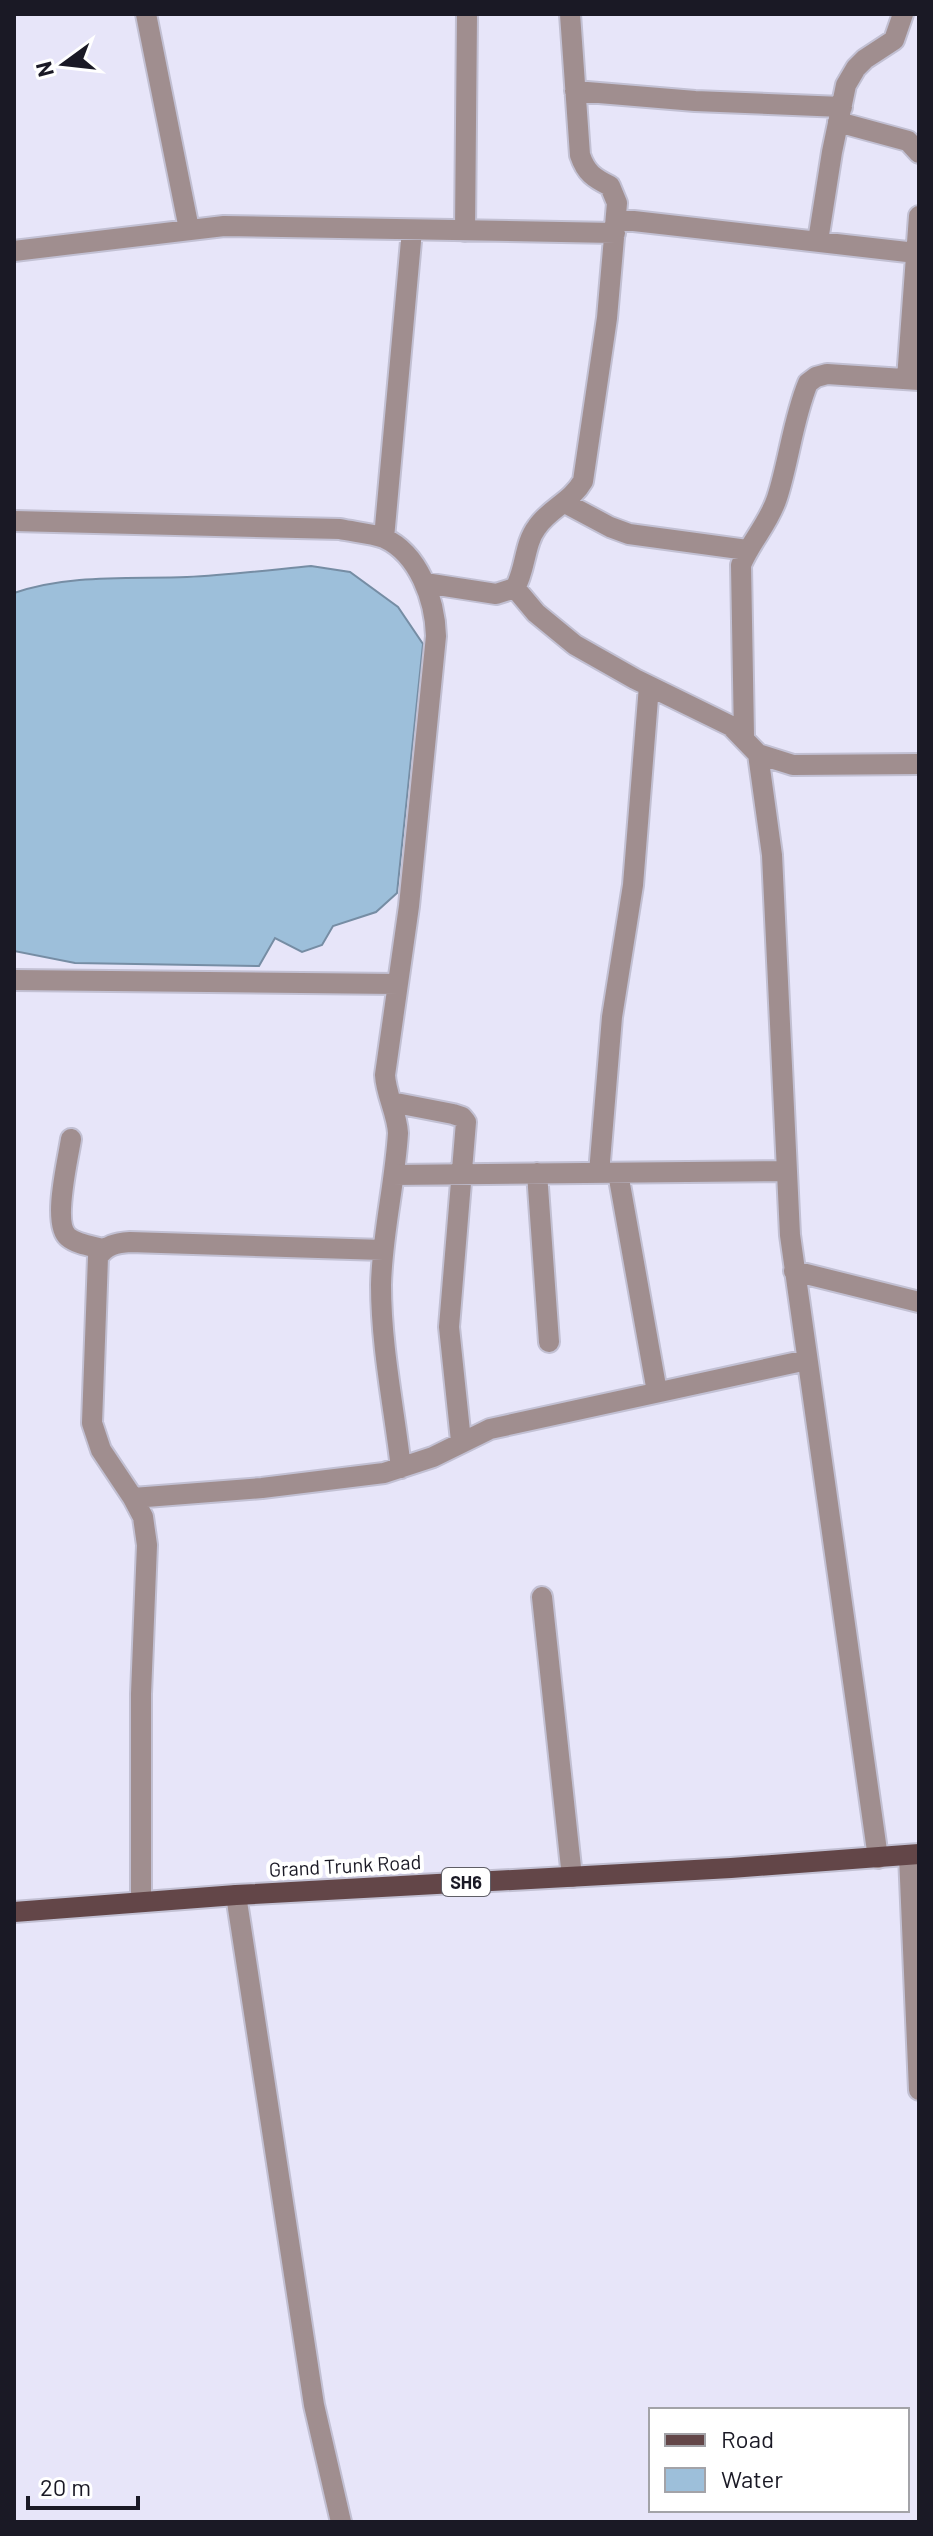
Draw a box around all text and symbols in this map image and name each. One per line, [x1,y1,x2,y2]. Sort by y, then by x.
north arrow [24,24,104,104]
text: N [29,59,58,80]
street label: Grand Trunk Road [268,1849,422,1881]
road number: SH6 [442,1868,490,1896]
legend [649,2408,909,2512]
text: Road [721,2424,774,2453]
scale bar [28,2460,138,2510]
text: Water [721,2464,783,2493]
text: 20 m [40,2472,91,2501]

